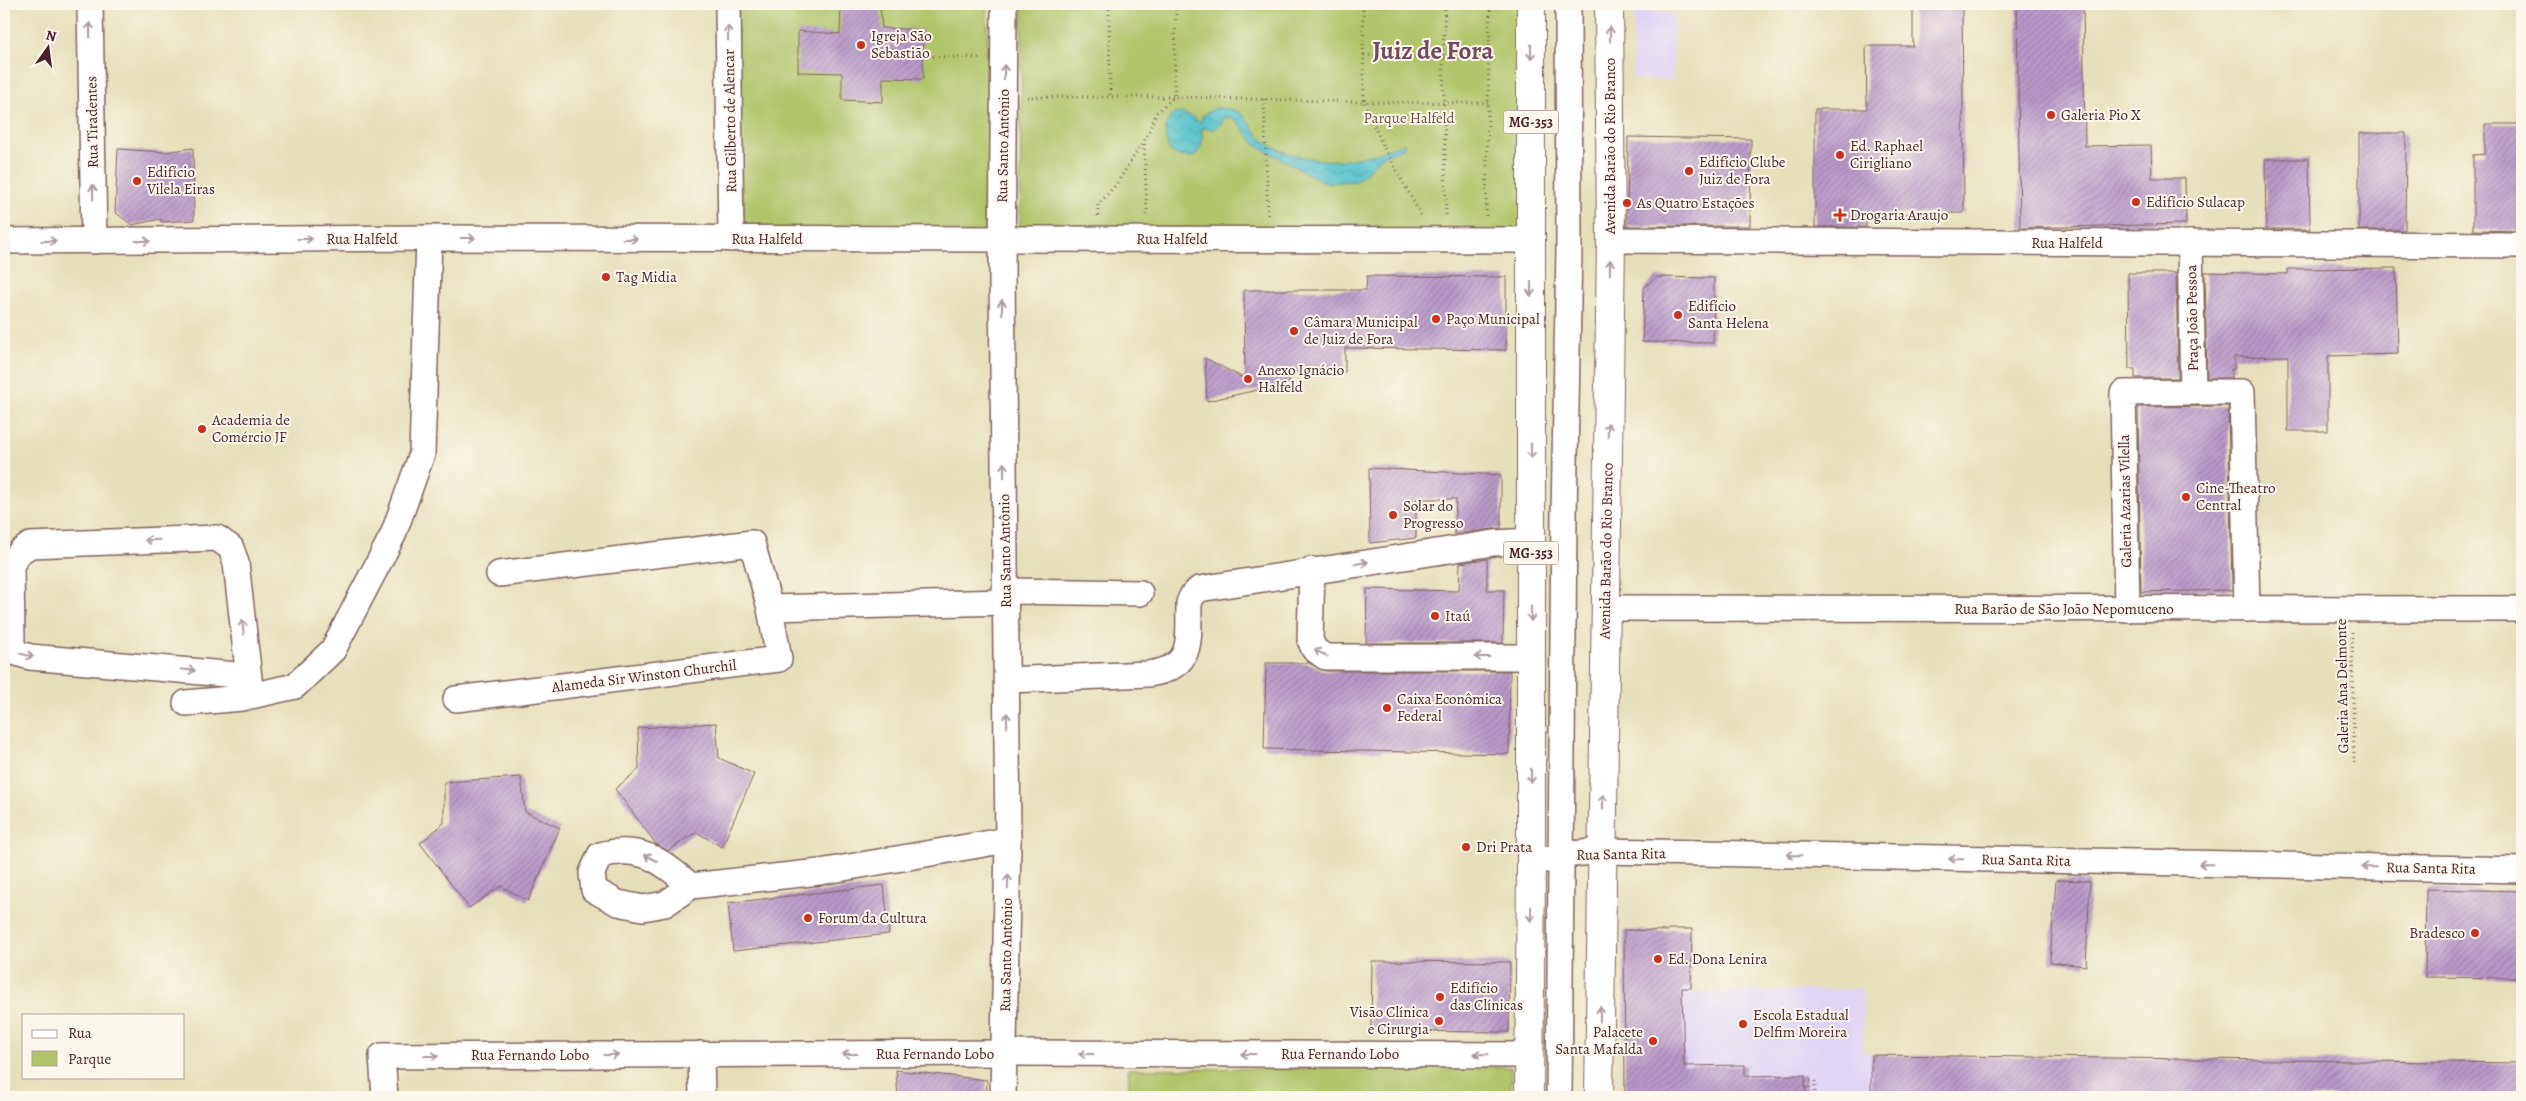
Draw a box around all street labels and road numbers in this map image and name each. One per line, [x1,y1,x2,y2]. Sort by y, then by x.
street label: Rua Gilberto de Alencar [719,49,741,193]
street label: Avenida Barão do Rio Branco [1600,58,1620,235]
street label: Rua Tiradentes [81,76,103,168]
street label: Rua Santo Antônio [992,89,1014,203]
road number: MG-353 [1504,110,1558,134]
street label: Rua Halfeld [326,229,399,249]
street label: Rua Halfeld [731,229,804,249]
street label: Rua Halfeld [1136,229,1209,249]
street label: Rua Halfeld [2031,233,2104,253]
street label: Praça João Pessoa [2181,264,2203,372]
street label: Galeria Azarias Vilella [2114,434,2136,568]
street label: Avenida Barão do Rio Branco [1594,463,1618,640]
street label: Rua Santo Antônio [994,494,1016,608]
road number: MG-353 [1504,542,1558,564]
street label: Rua Barão de São João Nepomuceno [1954,599,2174,619]
street label: Galeria Ana Delmonte [2331,618,2353,753]
street label: Alameda Sir Winston Churchil [550,655,738,697]
street label: Rua Santa Rita [1576,843,1666,865]
street label: Rua Santa Rita [1981,849,2071,871]
street label: Rua Santa Rita [2386,857,2476,879]
street label: Rua Santo Antônio [995,898,1017,1012]
street label: Rua Fernando Lobo [876,1044,994,1064]
street label: Rua Fernando Lobo [1281,1044,1399,1064]
street label: Rua Fernando Lobo [471,1045,589,1065]

